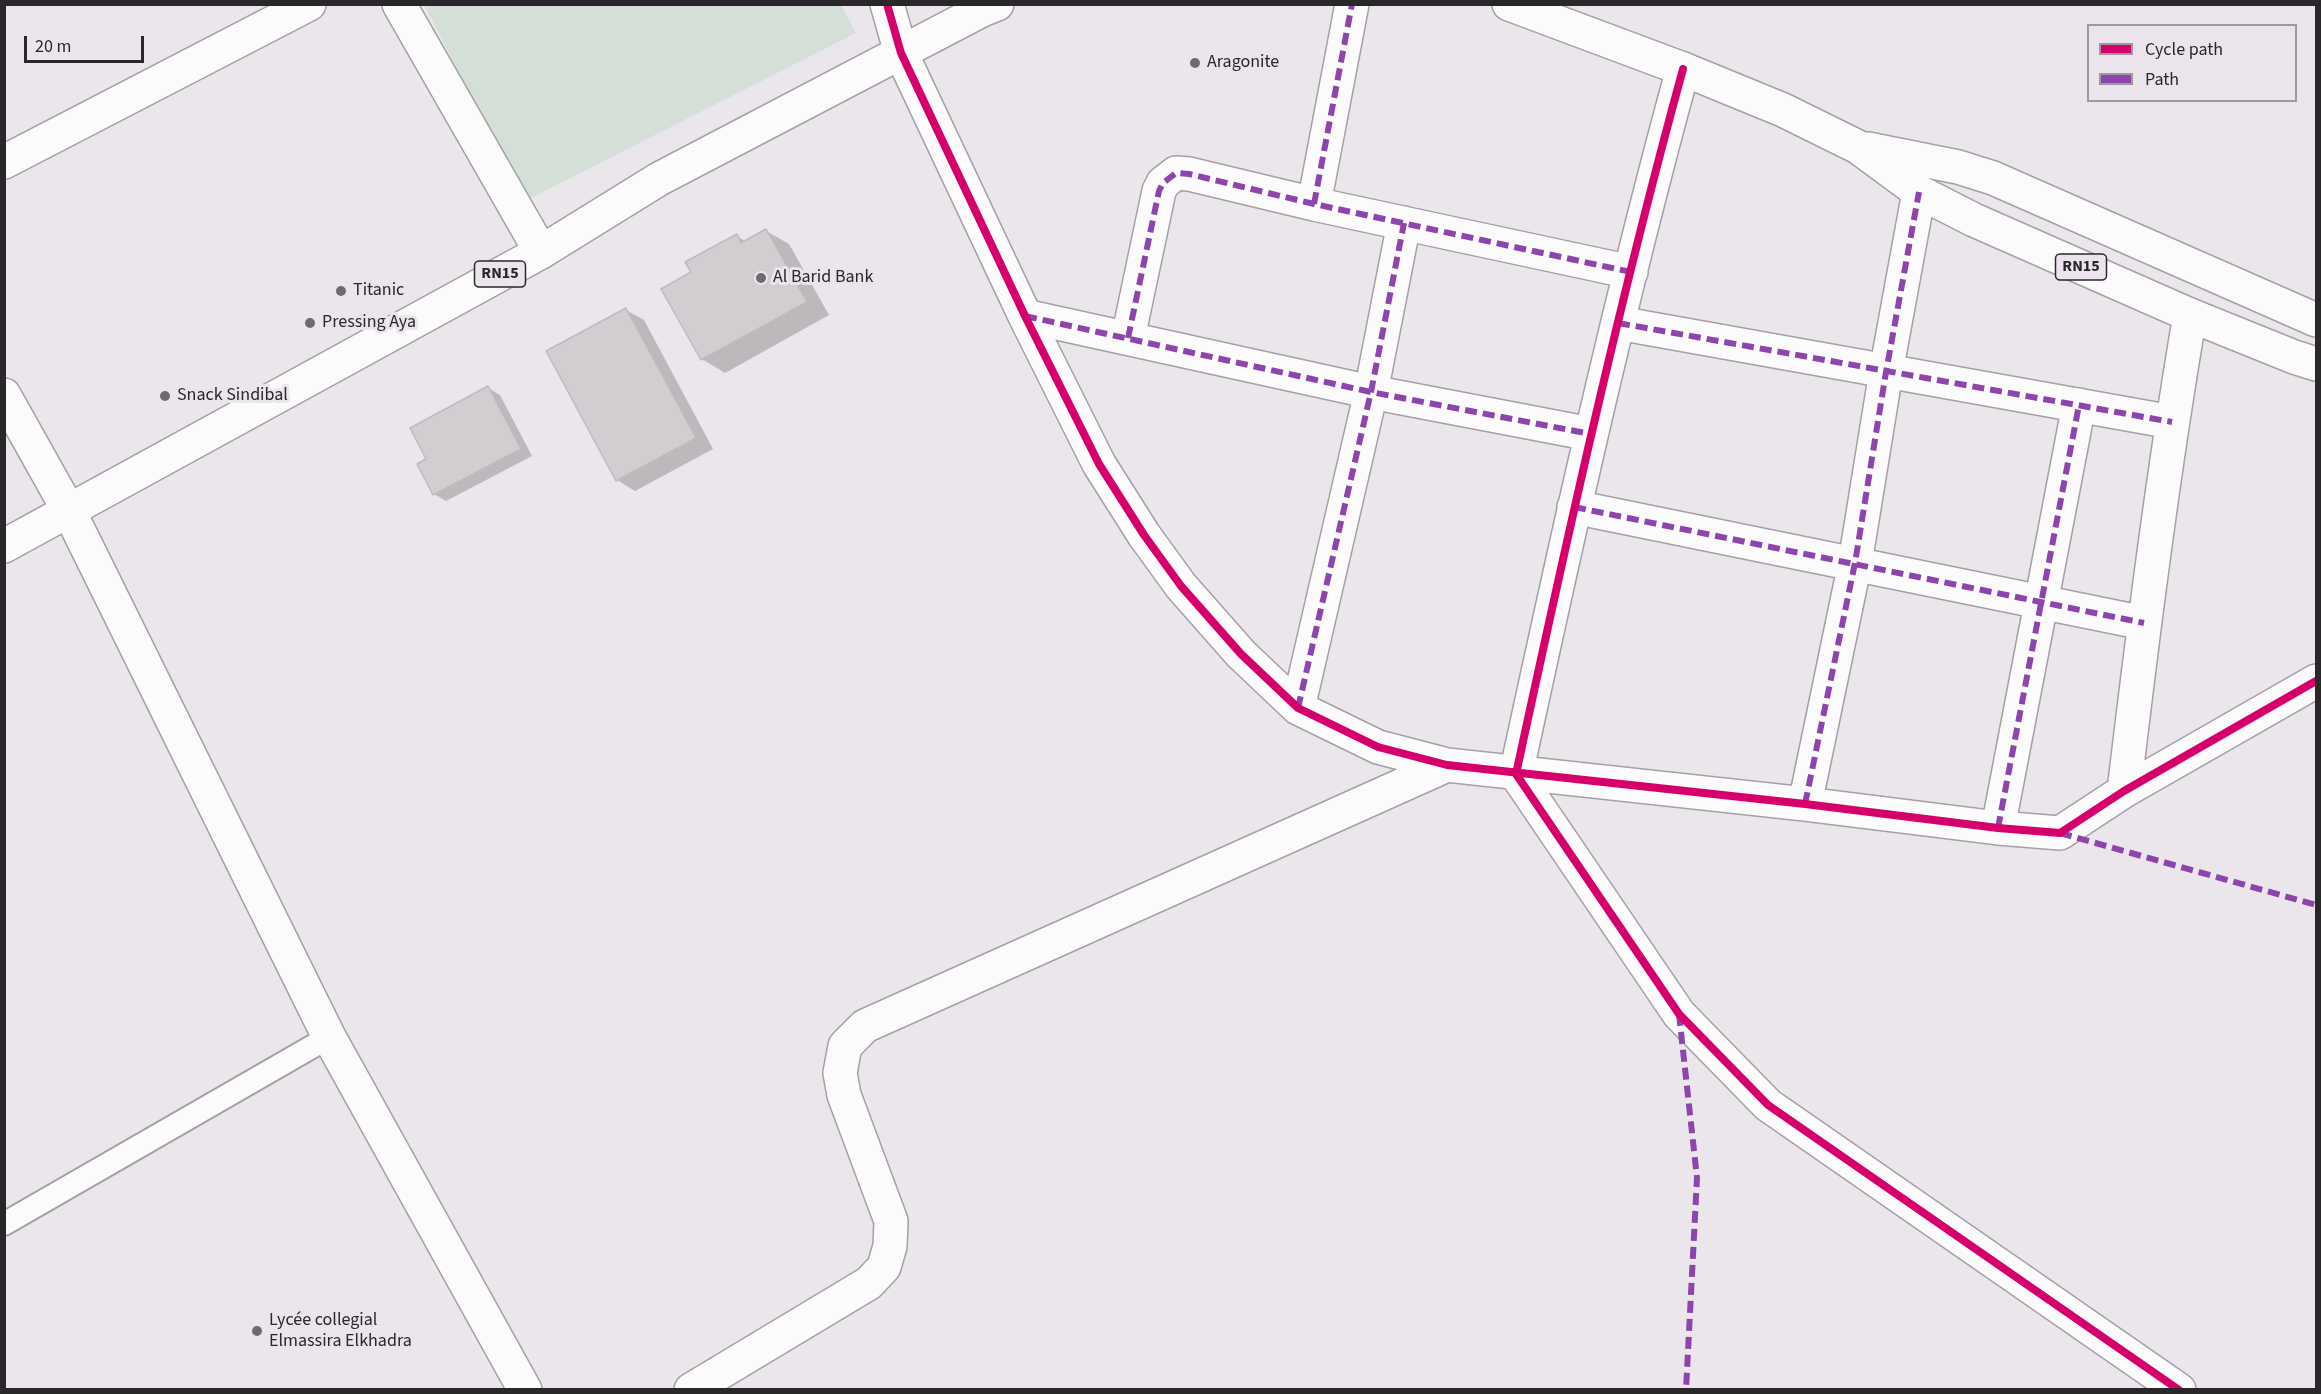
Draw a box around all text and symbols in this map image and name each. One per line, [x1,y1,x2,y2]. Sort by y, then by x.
scale bar [27,24,147,62]
legend [2087,24,2297,102]
text: 20 m [35,34,71,59]
text: Cycle path [2145,37,2223,62]
place label: Aragonite [1207,52,1279,74]
marker: Aragonite [1188,56,1202,70]
text: Path [2145,67,2179,92]
road number: RN15 [2056,254,2106,280]
road number: RN15 [474,261,526,287]
place label: Al Barid Bank [773,267,873,289]
marker: Al Barid Bank [754,271,768,285]
place label: Titanic [353,280,404,302]
marker: Titanic [334,284,348,298]
place label: Pressing Aya [322,312,416,334]
marker: Pressing Aya [303,316,317,330]
place label: Snack Sindibal [177,385,288,407]
marker: Snack Sindibal [158,389,172,403]
place label: Lycée collegial Elmassira Elkhadra [269,1310,412,1352]
marker: Lycée collegial Elmassira Elkhadra [250,1324,264,1338]

